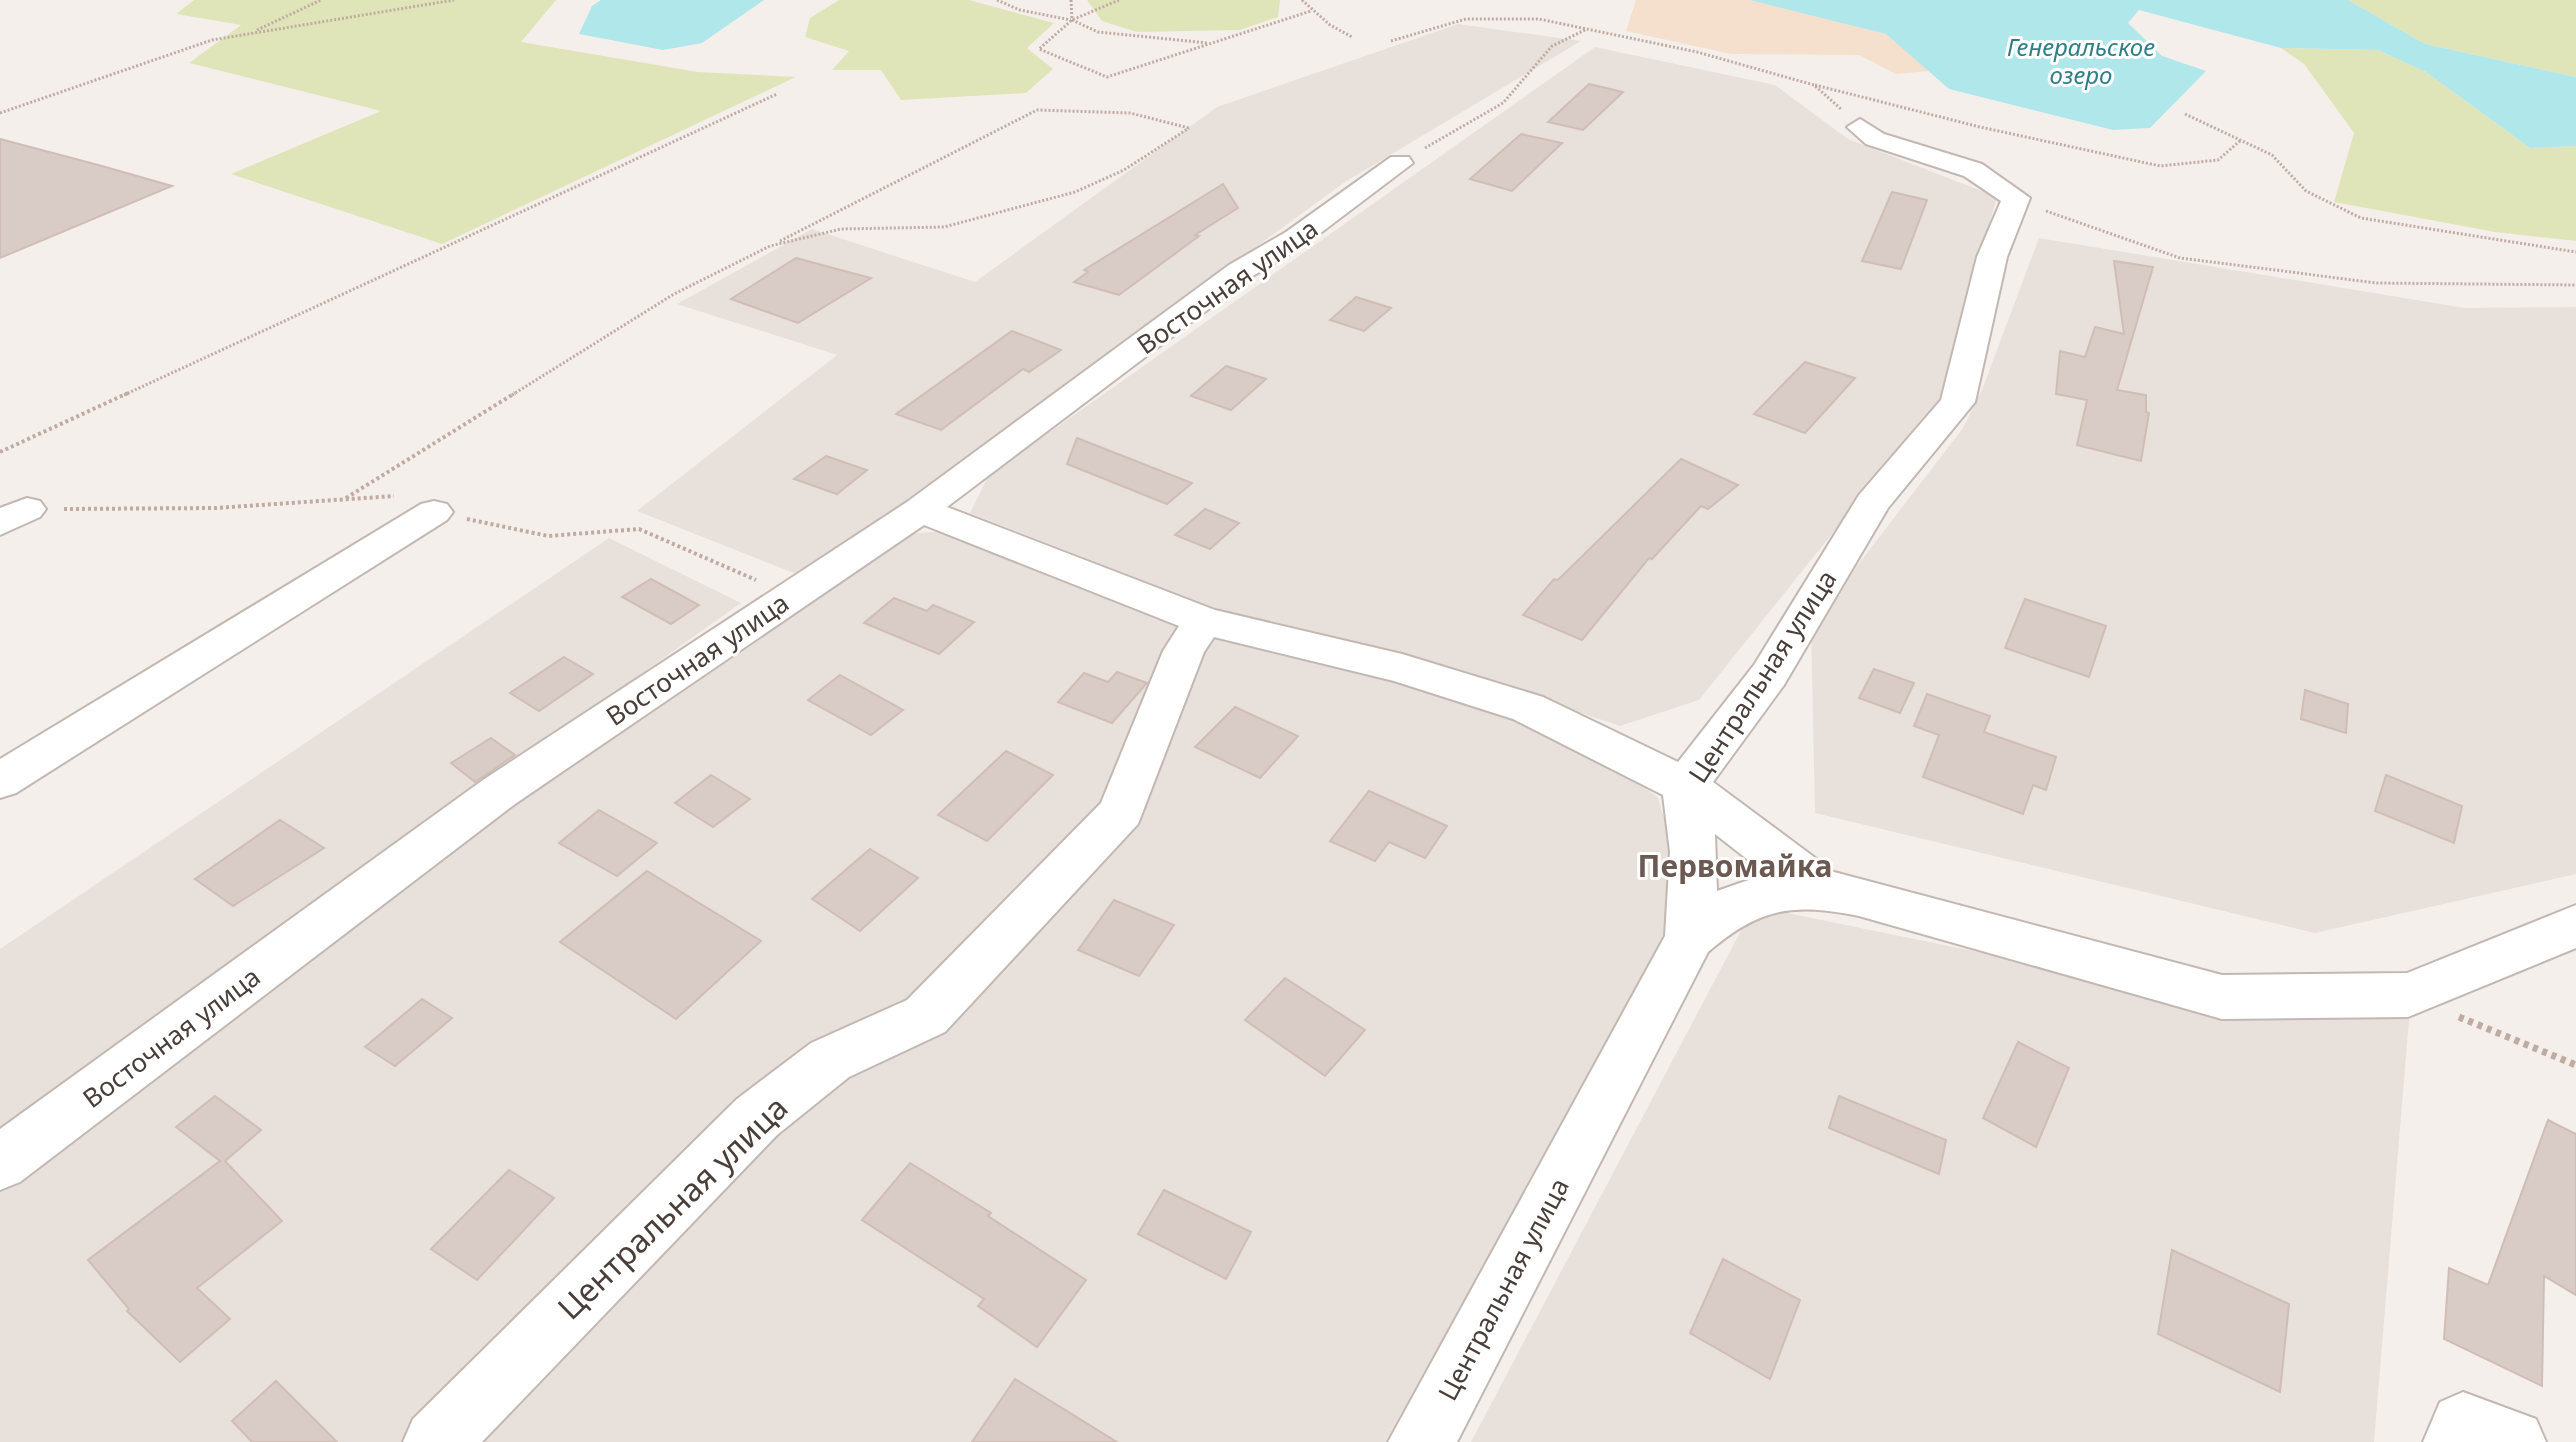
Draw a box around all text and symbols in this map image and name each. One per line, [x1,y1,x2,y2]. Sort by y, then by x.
water label: Генеральское озеро [2007,30,2155,91]
street label: Восточная улица [1129,210,1325,362]
street label: Центральная улица [1680,563,1844,789]
street label: Восточная улица [598,584,796,734]
district label: Первомайка [1638,845,1832,886]
street label: Восточная улица [75,958,267,1116]
street label: Центральная улица [548,1086,796,1328]
street label: Центральная улица [1429,1171,1577,1407]

